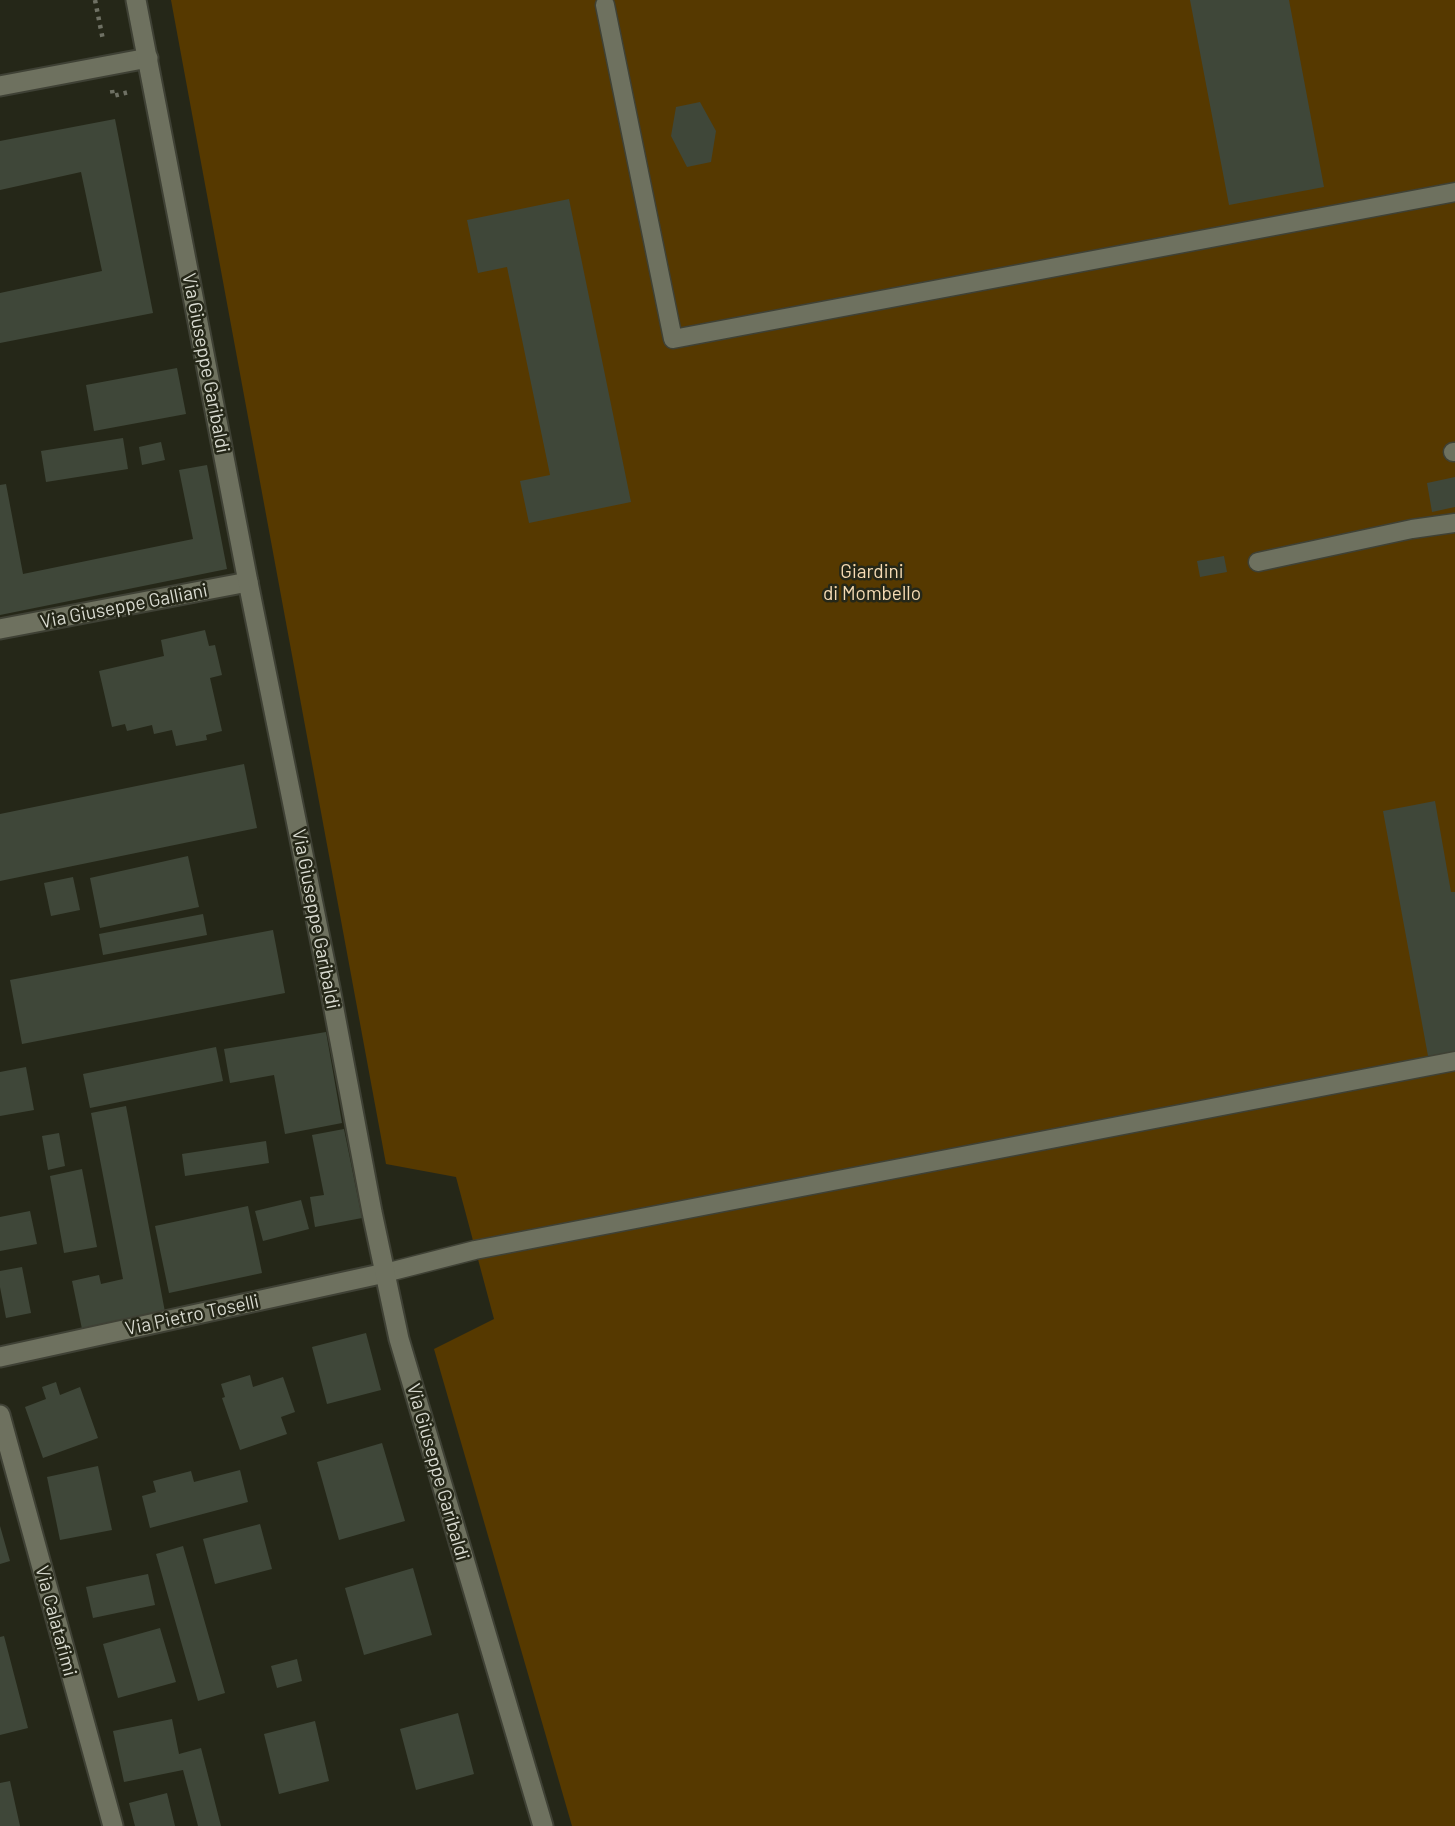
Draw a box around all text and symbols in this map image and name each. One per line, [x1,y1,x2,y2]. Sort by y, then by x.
street label: Via Giuseppe Garibaldi [177,271,235,455]
park label: Giardini di Mombello [823,561,921,605]
street label: Via Giuseppe Galliani [38,579,210,633]
street label: Via Giuseppe Garibaldi [287,827,345,1011]
street label: Via Pietro Toselli [123,1290,261,1340]
street label: Via Giuseppe Garibaldi [402,1381,474,1563]
street label: Via Calatafimi [30,1563,82,1679]

